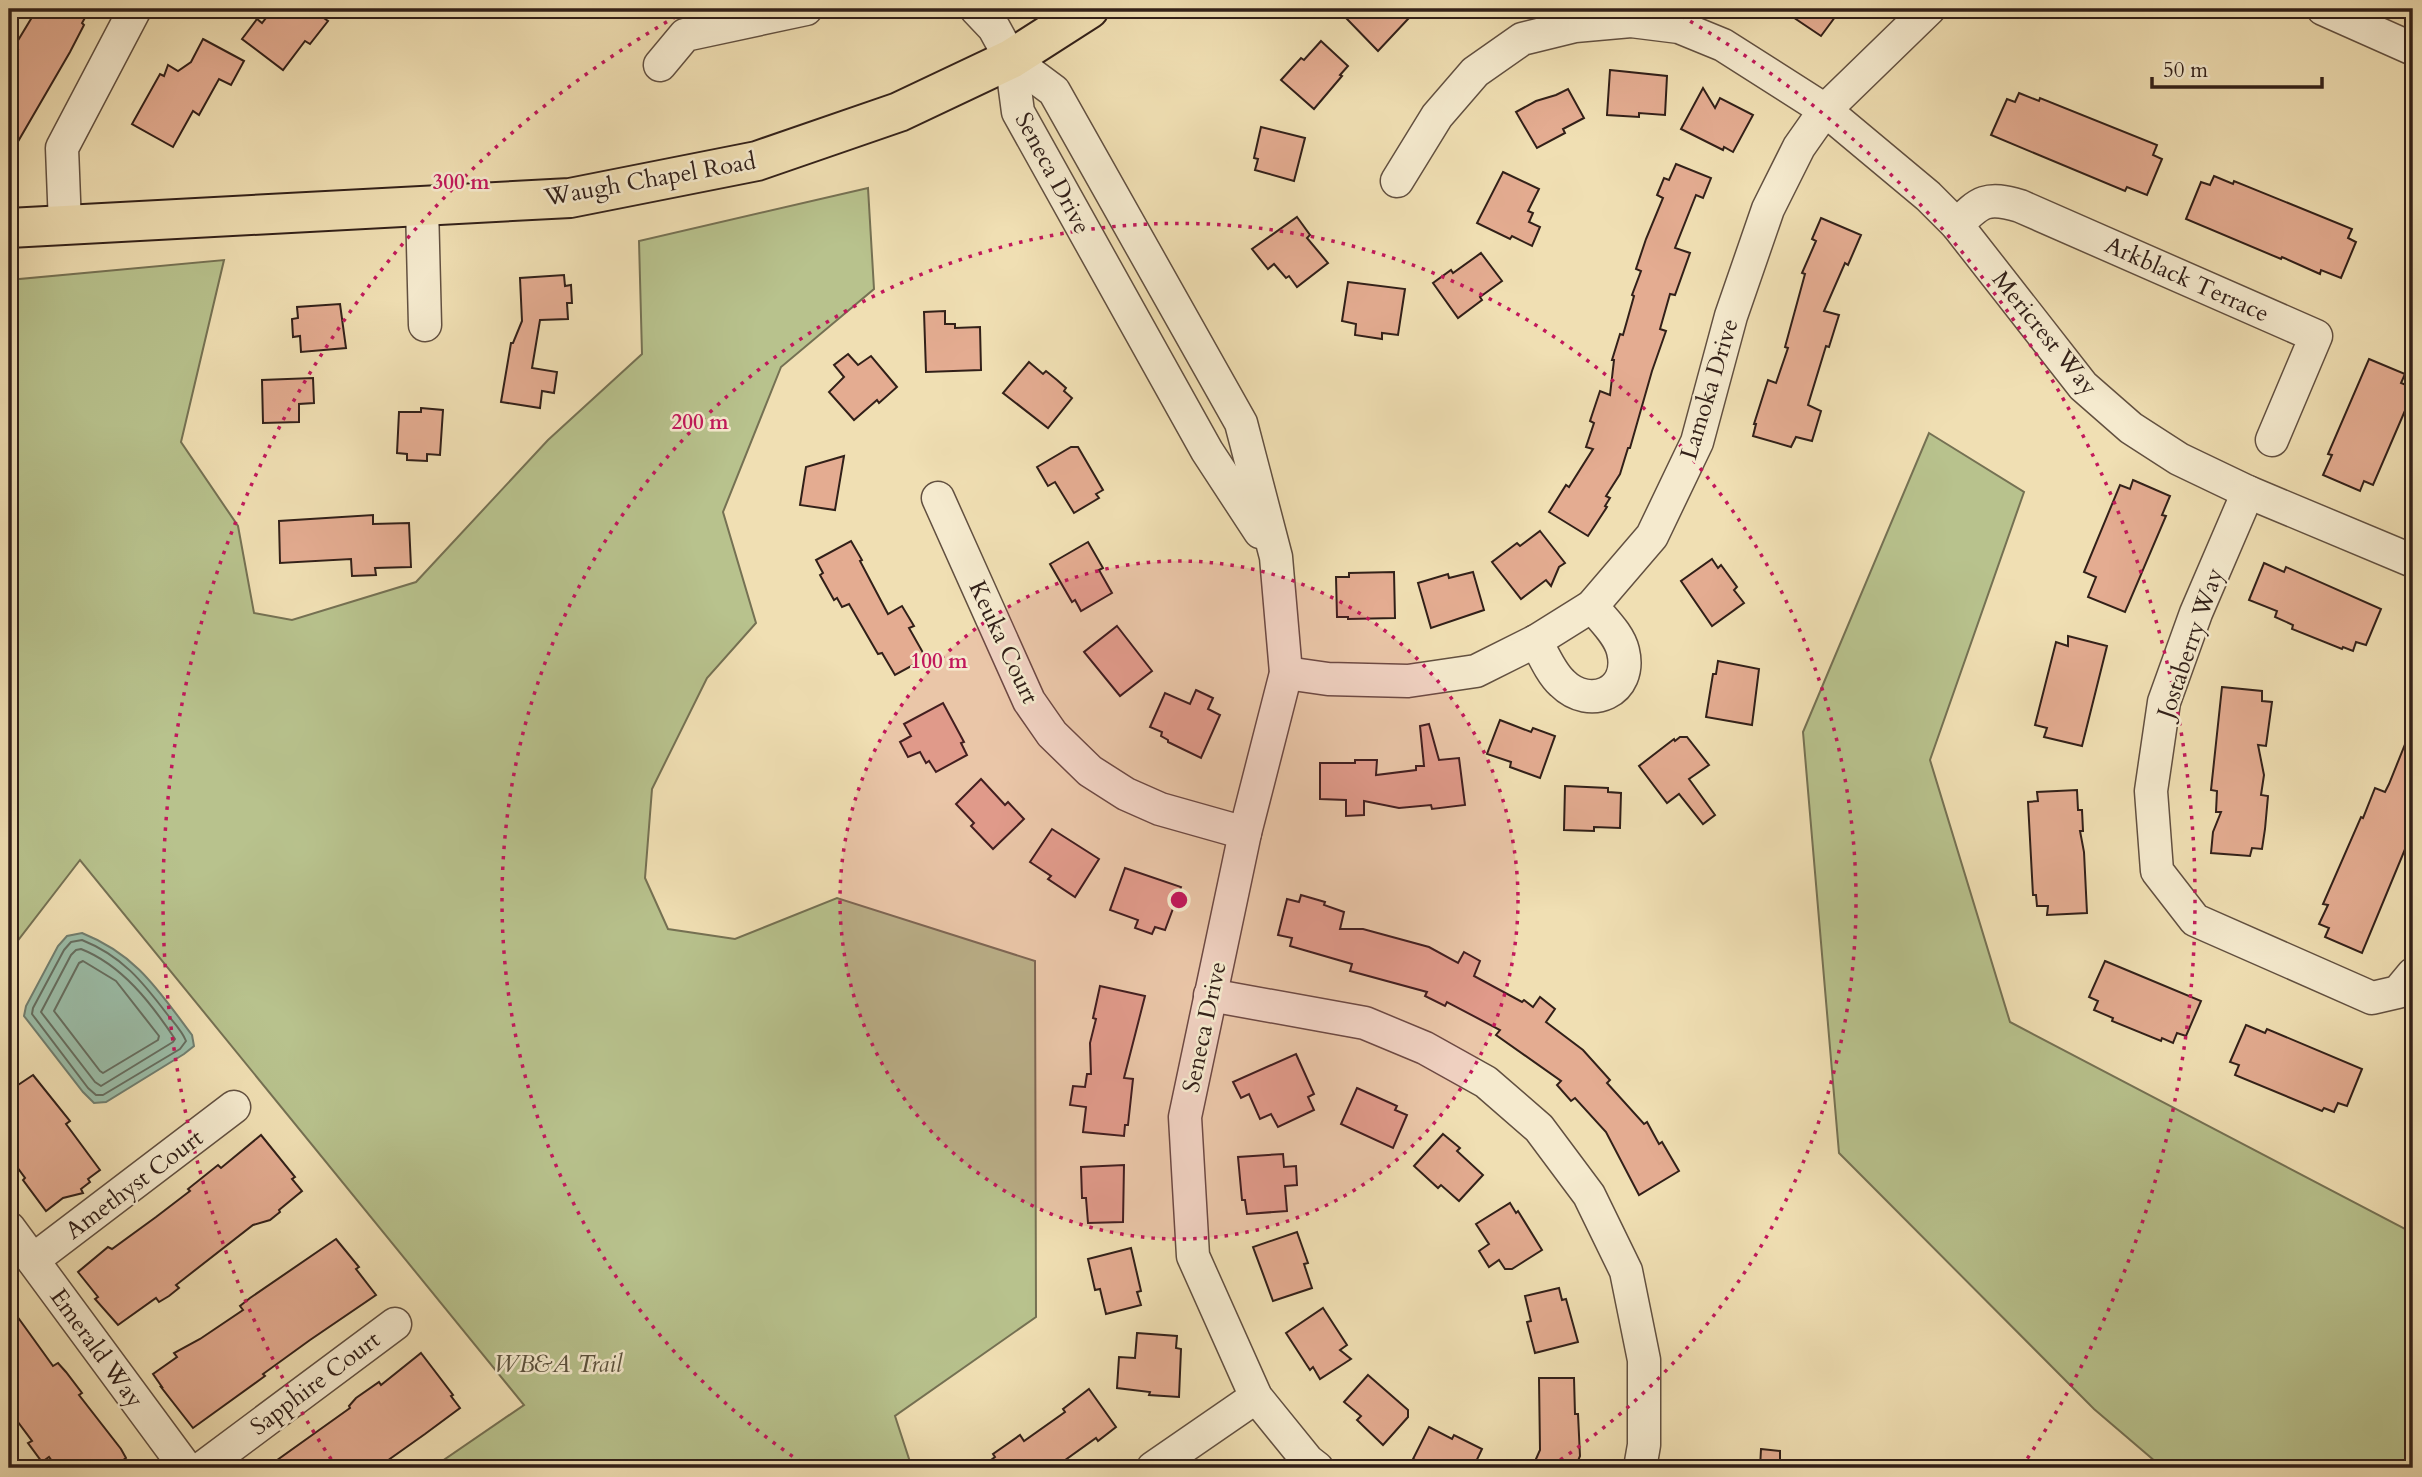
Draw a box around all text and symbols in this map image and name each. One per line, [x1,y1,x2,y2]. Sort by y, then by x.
scale bar [2152,46,2322,90]
text: 50 m [2163,56,2208,85]
street label: Seneca Drive [1007,107,1098,240]
street label: Waugh Chapel Road [541,145,759,214]
text: 300 m [432,168,490,197]
street label: Arkblack Terrace [2099,228,2274,330]
street label: Mericrest Way [1984,264,2105,403]
street label: Lamoka Drive [1672,315,1747,464]
text: 200 m [671,408,729,437]
street label: Jostaberry Way [2148,563,2232,726]
street label: Keuka Court [961,575,1047,710]
text: 100 m [910,647,968,676]
centre of rings [1167,888,1191,912]
street label: Seneca Drive [1174,958,1234,1096]
street label: Amethyst Court [59,1121,210,1247]
street label: Emerald Way [42,1282,151,1415]
street label: Sapphire Court [244,1323,387,1443]
park label: WB&A Trail [494,1348,624,1381]

